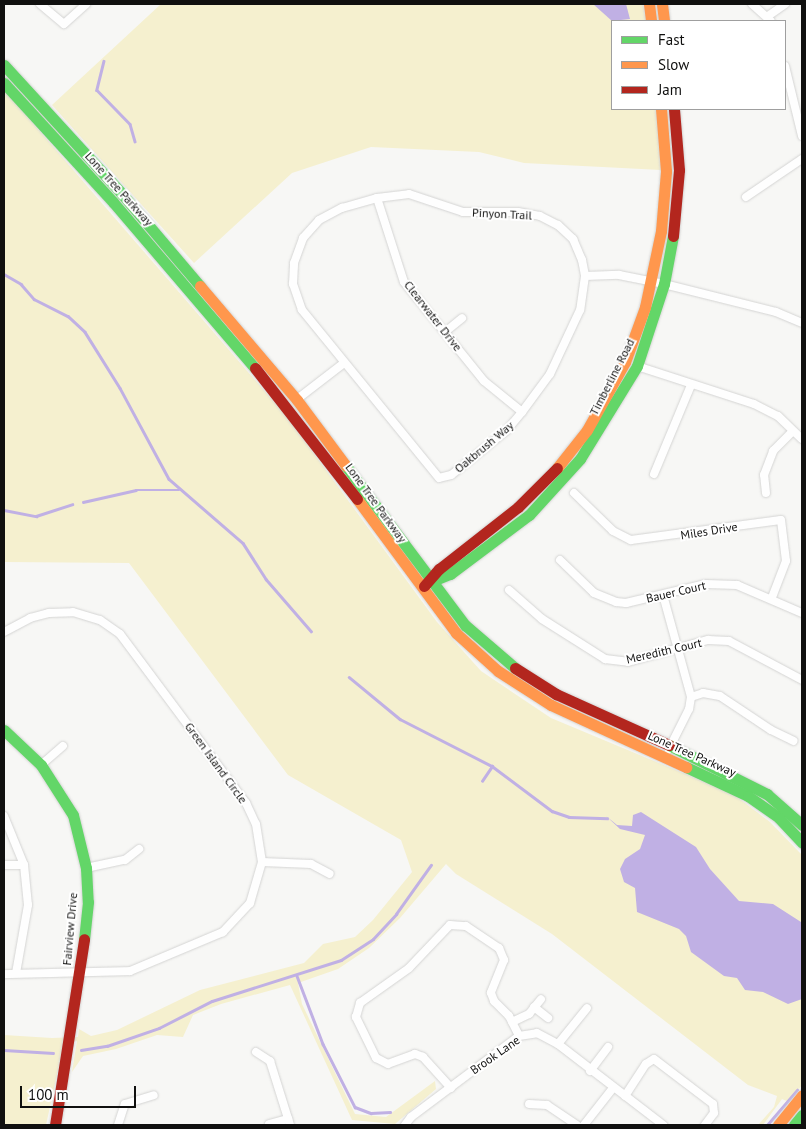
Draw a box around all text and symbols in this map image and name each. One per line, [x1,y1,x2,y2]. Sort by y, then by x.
legend [611,20,786,110]
text: Fast [658,30,685,49]
text: Slow [658,55,689,74]
text: Jam [658,80,682,99]
street label: Lone Tree Parkway [82,149,156,229]
street label: Pinyon Trail [472,205,532,223]
street label: Clearwater Drive [401,278,465,354]
street label: Timberline Road [586,336,638,418]
street label: Oakbrush Way [452,418,516,476]
street label: Lone Tree Parkway [342,460,410,546]
street label: Miles Drive [679,519,739,543]
street label: Bauer Court [645,578,707,606]
street label: Meredith Court [625,635,703,667]
street label: Green Island Circle [182,720,250,806]
street label: Lone Tree Parkway [646,728,738,780]
street label: Fairview Drive [60,892,80,966]
street label: Brook Lane [467,1033,523,1077]
scale bar [22,1076,139,1108]
text: 100 m [28,1085,69,1104]

